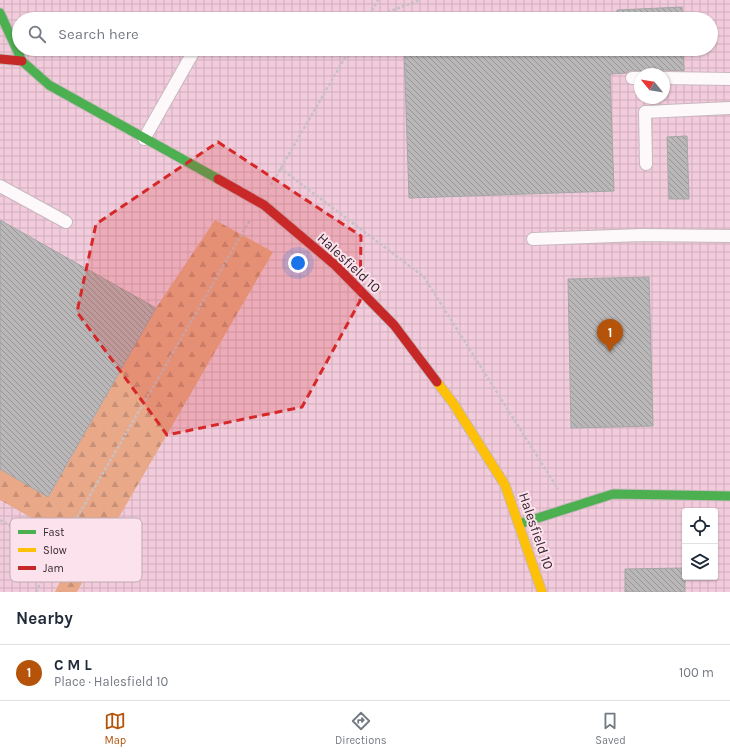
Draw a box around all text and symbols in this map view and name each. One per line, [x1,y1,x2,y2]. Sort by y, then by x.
search box [12,12,718,56]
icon: search [26,23,48,45]
text: Search here [58,25,139,43]
north arrow [634,68,670,104]
street label: Halesfield 10 [314,229,384,297]
your location [288,253,308,273]
pin: 1 [597,319,623,352]
street label: Halesfield 10 [515,490,557,572]
map controls [682,508,718,580]
button: locate [682,508,718,544]
legend [10,518,142,582]
text: Fast [43,526,64,539]
text: Slow [43,544,67,557]
button: layers [682,544,718,580]
text: Jam [43,562,64,575]
text: Nearby [16,608,73,628]
text: C M L [54,656,92,674]
text: 1 [27,665,31,680]
text: 100 m [679,665,714,680]
text: Place · Halesfield 10 [54,674,168,689]
tab: Map [104,710,126,747]
tab: Directions [335,710,387,747]
tab: Saved [595,710,626,747]

